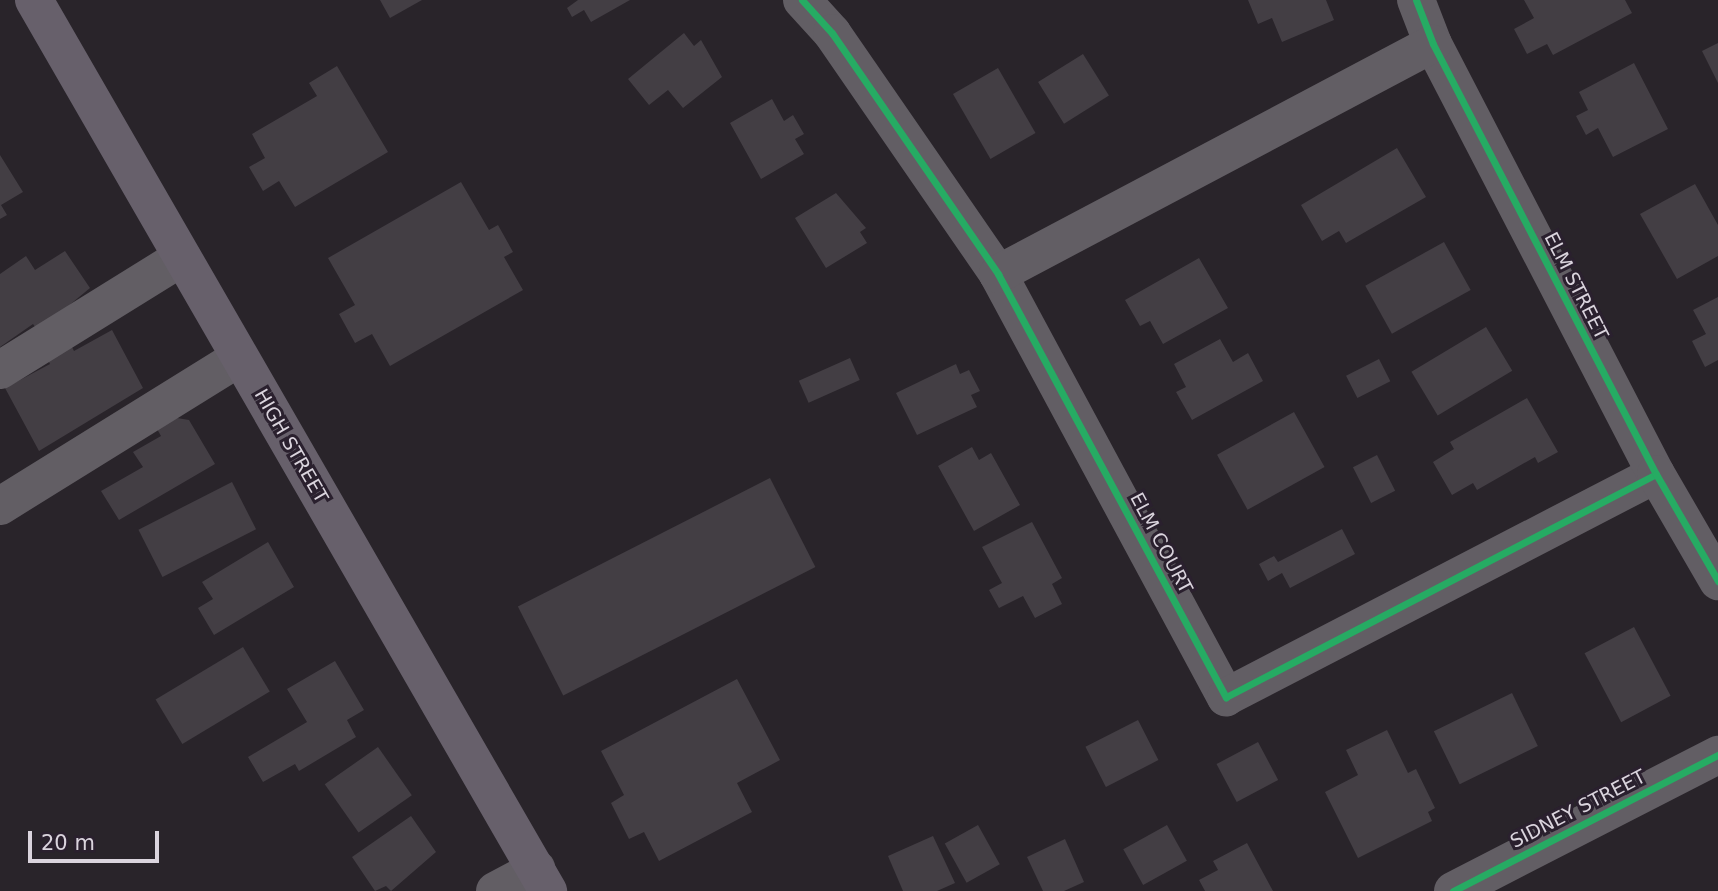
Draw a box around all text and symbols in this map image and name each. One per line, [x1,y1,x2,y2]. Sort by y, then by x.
street label: ELM STREET [1539,228,1613,344]
street label: HIGH STREET [249,385,333,507]
street label: ELM COURT [1125,489,1197,597]
street label: SIDNEY STREET [1507,765,1649,853]
scale bar [32,818,163,862]
text: 20 m [41,831,95,855]

